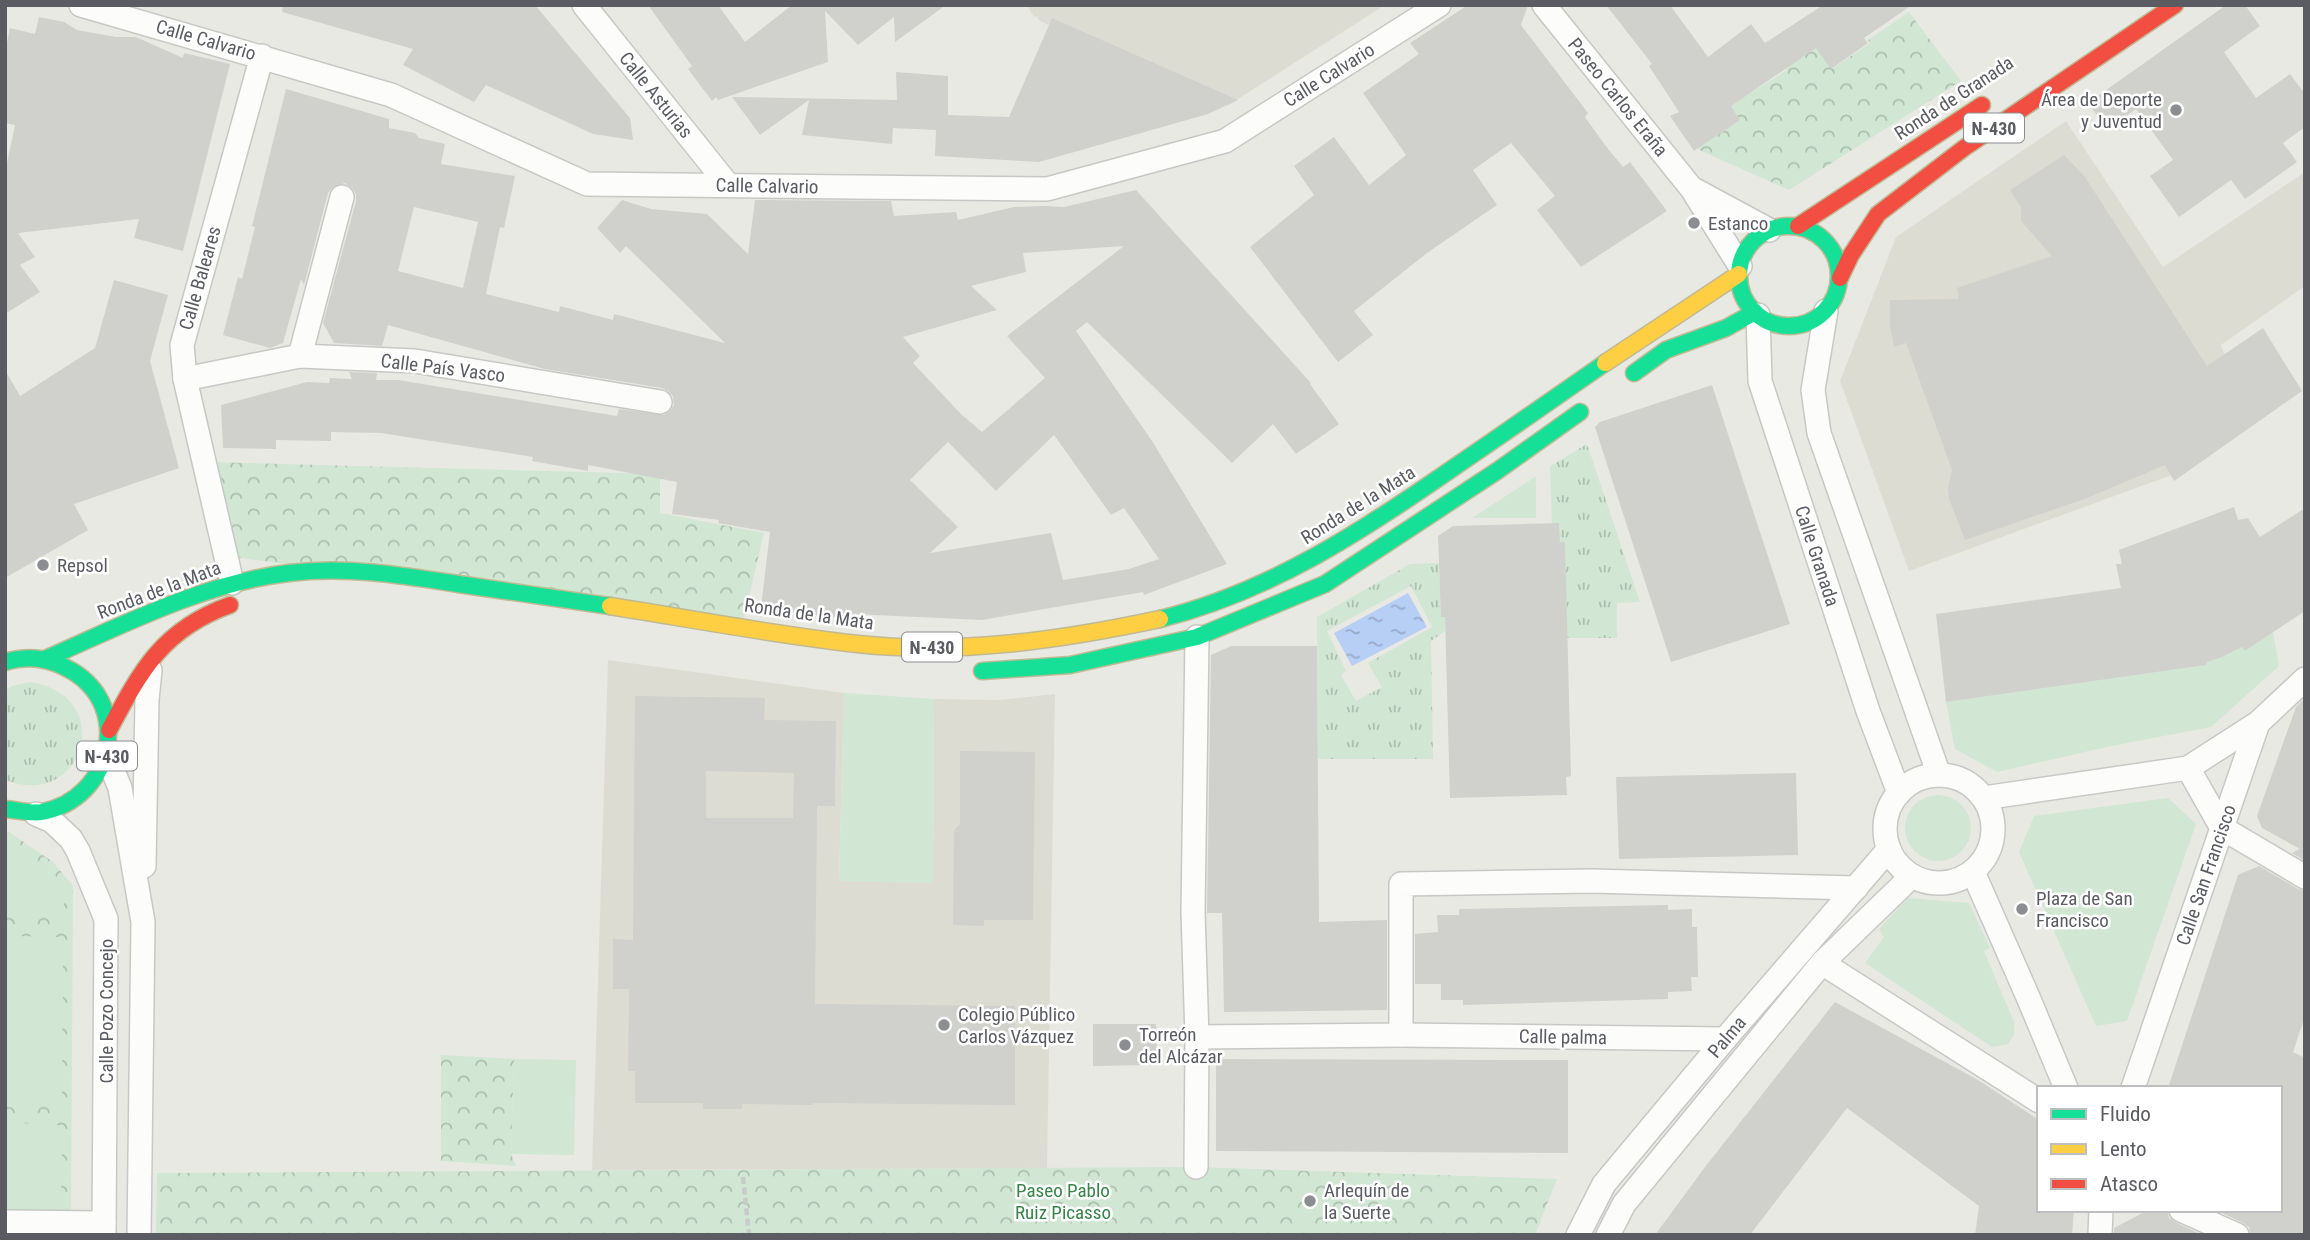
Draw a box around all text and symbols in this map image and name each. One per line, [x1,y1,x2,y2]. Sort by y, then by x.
street label: Calle Calvario [153,15,259,65]
street label: Paseo Carlos Eraña [1563,33,1673,161]
street label: Calle Calvario [1279,38,1379,112]
street label: Calle Asturias [614,47,698,143]
street label: Ronda de Granada [1890,51,2018,145]
place label: Área de Deporte y Juventud [2041,88,2162,133]
marker: Área de Deporte y Juventud [2168,102,2184,118]
road number: N-430 [1964,113,2024,142]
street label: Calle Calvario [715,174,819,198]
place label: Estanco [1708,212,1768,235]
marker: Estanco [1686,215,1702,231]
street label: Calle Baleares [174,223,226,333]
street label: Calle País Vasco [379,349,507,387]
street label: Ronda de la Mata [1297,461,1419,549]
street label: Calle Granada [1790,503,1844,609]
place label: Repsol [57,554,108,577]
street label: Ronda de la Mata [94,556,224,624]
marker: Repsol [35,557,51,573]
street label: Ronda de la Mata [743,594,875,634]
road number: N-430 [902,632,962,662]
road number: N-430 [77,742,137,770]
street label: Calle San Francisco [2171,802,2241,948]
place label: Plaza de San Francisco [2036,887,2133,932]
marker: Plaza de San Francisco [2014,901,2030,917]
street label: Calle Pozo Concejo [95,939,118,1083]
place label: Colegio Público Carlos Vázquez [958,1003,1075,1048]
street label: Palma [1703,1011,1751,1063]
marker: Colegio Público Carlos Vázquez [936,1017,952,1033]
place label: Torreón del Alcázar [1139,1023,1223,1068]
street label: Calle palma [1519,1025,1607,1049]
marker: Torreón del Alcázar [1117,1037,1133,1053]
legend [2037,1086,2282,1212]
text: Fluido [2100,1102,2151,1126]
text: Lento [2100,1137,2147,1161]
text: Atasco [2100,1172,2158,1196]
park label: Paseo Pablo Ruiz Picasso [1015,1179,1111,1224]
place label: Arlequín de la Suerte [1324,1179,1409,1224]
marker: Arlequín de la Suerte [1302,1193,1318,1209]

